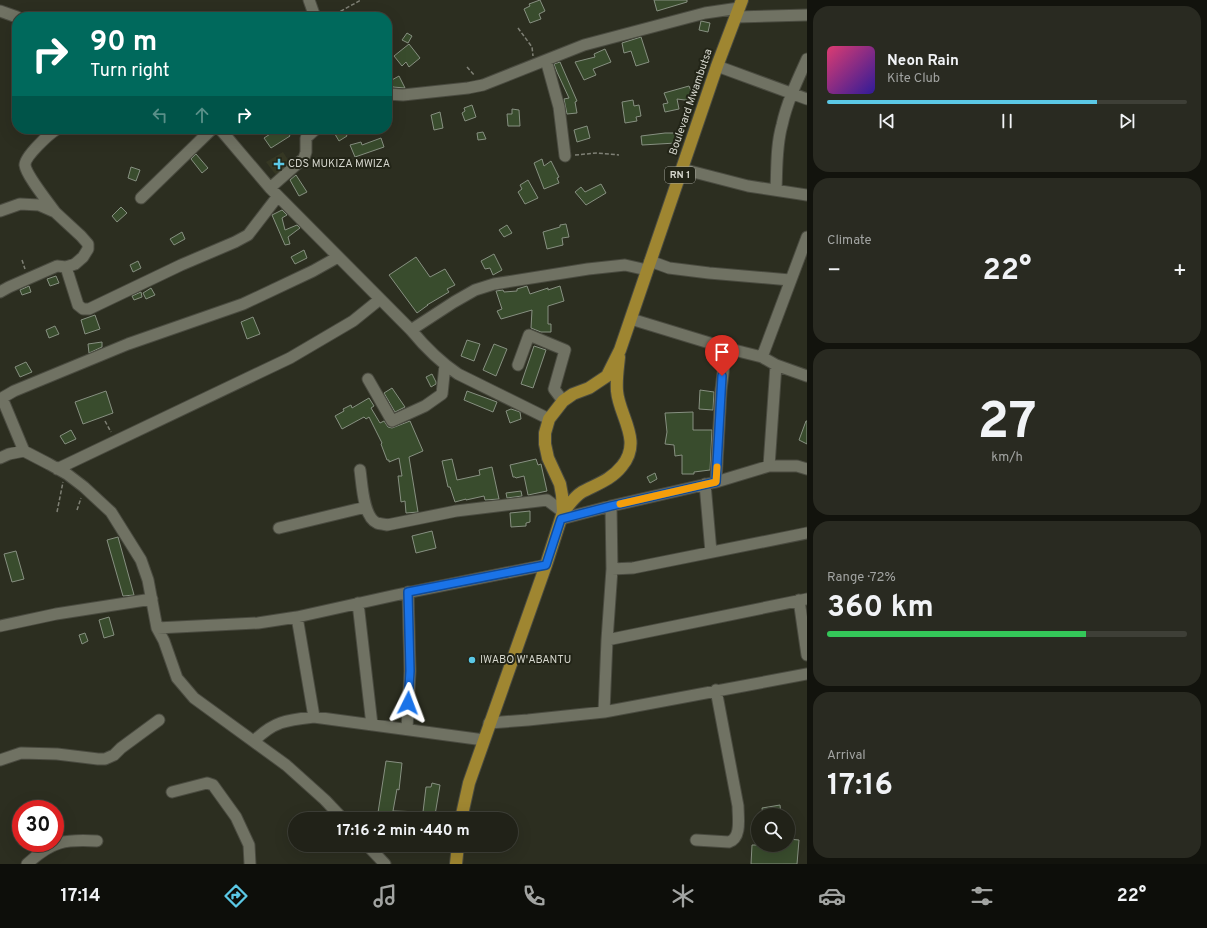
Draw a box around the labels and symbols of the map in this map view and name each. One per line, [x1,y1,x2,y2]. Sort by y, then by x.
street label: Boulevard Mwambutsa [666,47,716,157]
place label: CDS MUKIZA MWIZA [288,157,390,171]
marker: CDS MUKIZA MWIZA [273,158,285,170]
road number: RN 1 [665,167,695,183]
pin [705,335,739,376]
place label: IWABO W'ABANTU [480,653,571,667]
marker: IWABO W'ABANTU [467,655,477,665]
position arrow [387,682,429,724]
speed limit sign: 30 [12,800,64,852]

